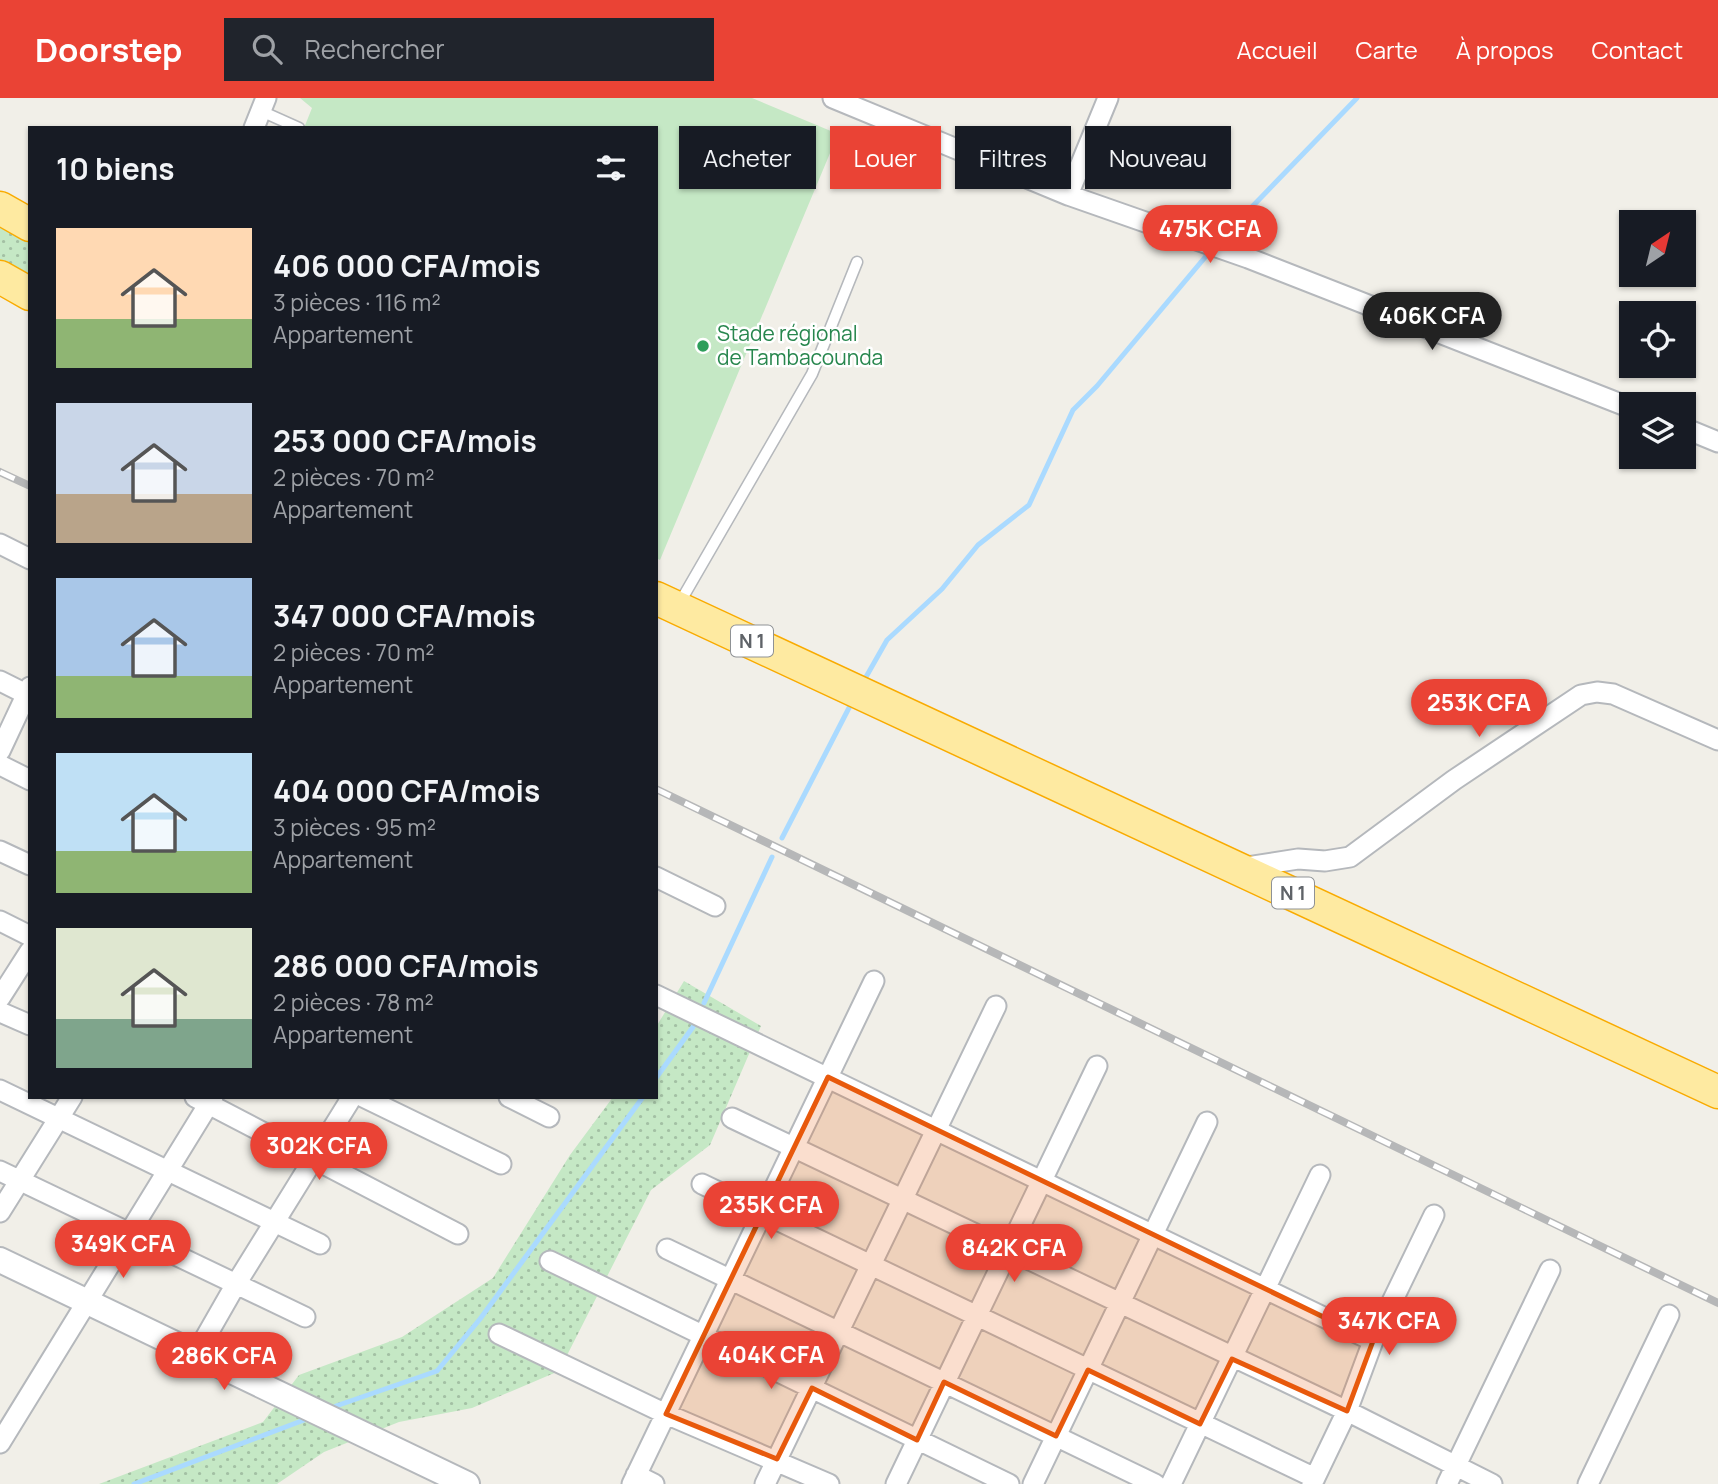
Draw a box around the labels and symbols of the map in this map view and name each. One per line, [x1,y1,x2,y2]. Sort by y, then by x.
pin: 475K CFA [1138,206,1282,265]
north arrow [1619,210,1696,287]
pin: 406K CFA [1360,292,1504,352]
place label: Stade régional de Tambacounda [717,319,883,371]
marker: Stade régional de Tambacounda [695,338,711,354]
road number: N 1 [731,626,773,656]
pin: 253K CFA [1407,680,1551,739]
road number: N 1 [1272,878,1314,908]
pin: 302K CFA [247,1122,391,1182]
pin: 235K CFA [699,1182,843,1241]
pin: 349K CFA [51,1220,195,1280]
pin: 842K CFA [942,1224,1086,1284]
pin: 347K CFA [1317,1298,1461,1357]
pin: 286K CFA [152,1332,296,1392]
pin: 404K CFA [699,1332,843,1391]

